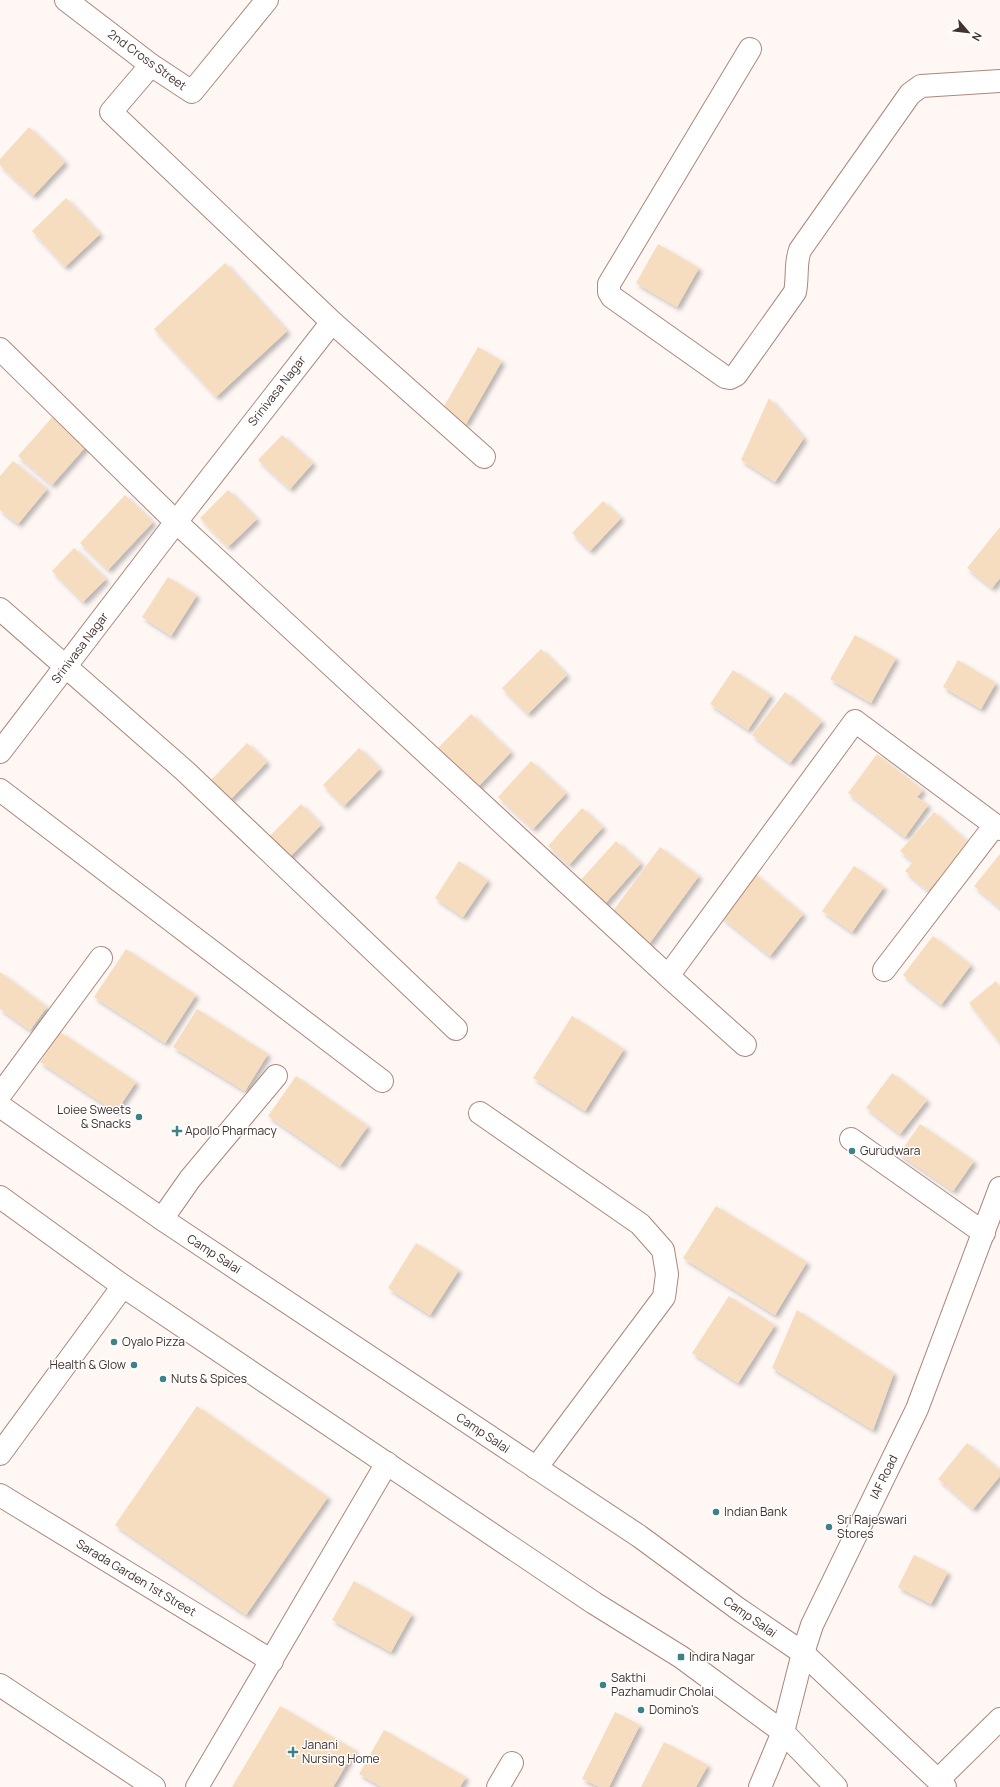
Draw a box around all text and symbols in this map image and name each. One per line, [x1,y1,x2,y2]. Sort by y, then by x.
north arrow [948,12,988,52]
street label: 2nd Cross Street [104,25,190,94]
text: N [969,30,986,44]
street label: Srinivasa Nagar [244,351,310,429]
street label: Srinivasa Nagar [47,608,112,687]
place label: Loiee Sweets & Snacks [57,1101,131,1132]
marker: Loiee Sweets & Snacks [134,1112,144,1122]
place label: Apollo Pharmacy [185,1122,278,1139]
marker: Apollo Pharmacy [172,1126,182,1136]
place label: Gurudwara [860,1142,920,1159]
marker: Gurudwara [847,1146,857,1156]
street label: Camp Salai [184,1230,245,1277]
place label: Oyalo Pizza [122,1333,185,1350]
marker: Oyalo Pizza [109,1337,119,1347]
place label: Health & Glow [50,1356,126,1373]
marker: Health & Glow [129,1360,139,1370]
place label: Nuts & Spices [171,1370,247,1387]
marker: Nuts & Spices [158,1374,168,1384]
street label: Camp Salai [453,1408,513,1457]
street label: IAF Road [866,1452,902,1502]
place label: Indian Bank [724,1503,788,1520]
marker: Indian Bank [711,1507,721,1517]
place label: Sri Rajeswari Stores [837,1511,907,1542]
marker: Sri Rajeswari Stores [824,1522,834,1532]
street label: Sarada Garden 1st Street [73,1535,200,1620]
street label: Camp Salai [720,1592,780,1641]
place label: Indira Nagar [689,1648,756,1665]
marker: Indira Nagar [676,1652,686,1662]
place label: Sakthi Pazhamudir Cholai [611,1669,714,1700]
marker: Sakthi Pazhamudir Cholai [598,1680,608,1690]
place label: Domino's [649,1701,699,1718]
marker: Domino's [636,1705,646,1715]
place label: Janani Nursing Home [302,1736,380,1767]
marker: Janani Nursing Home [287,1746,299,1758]

